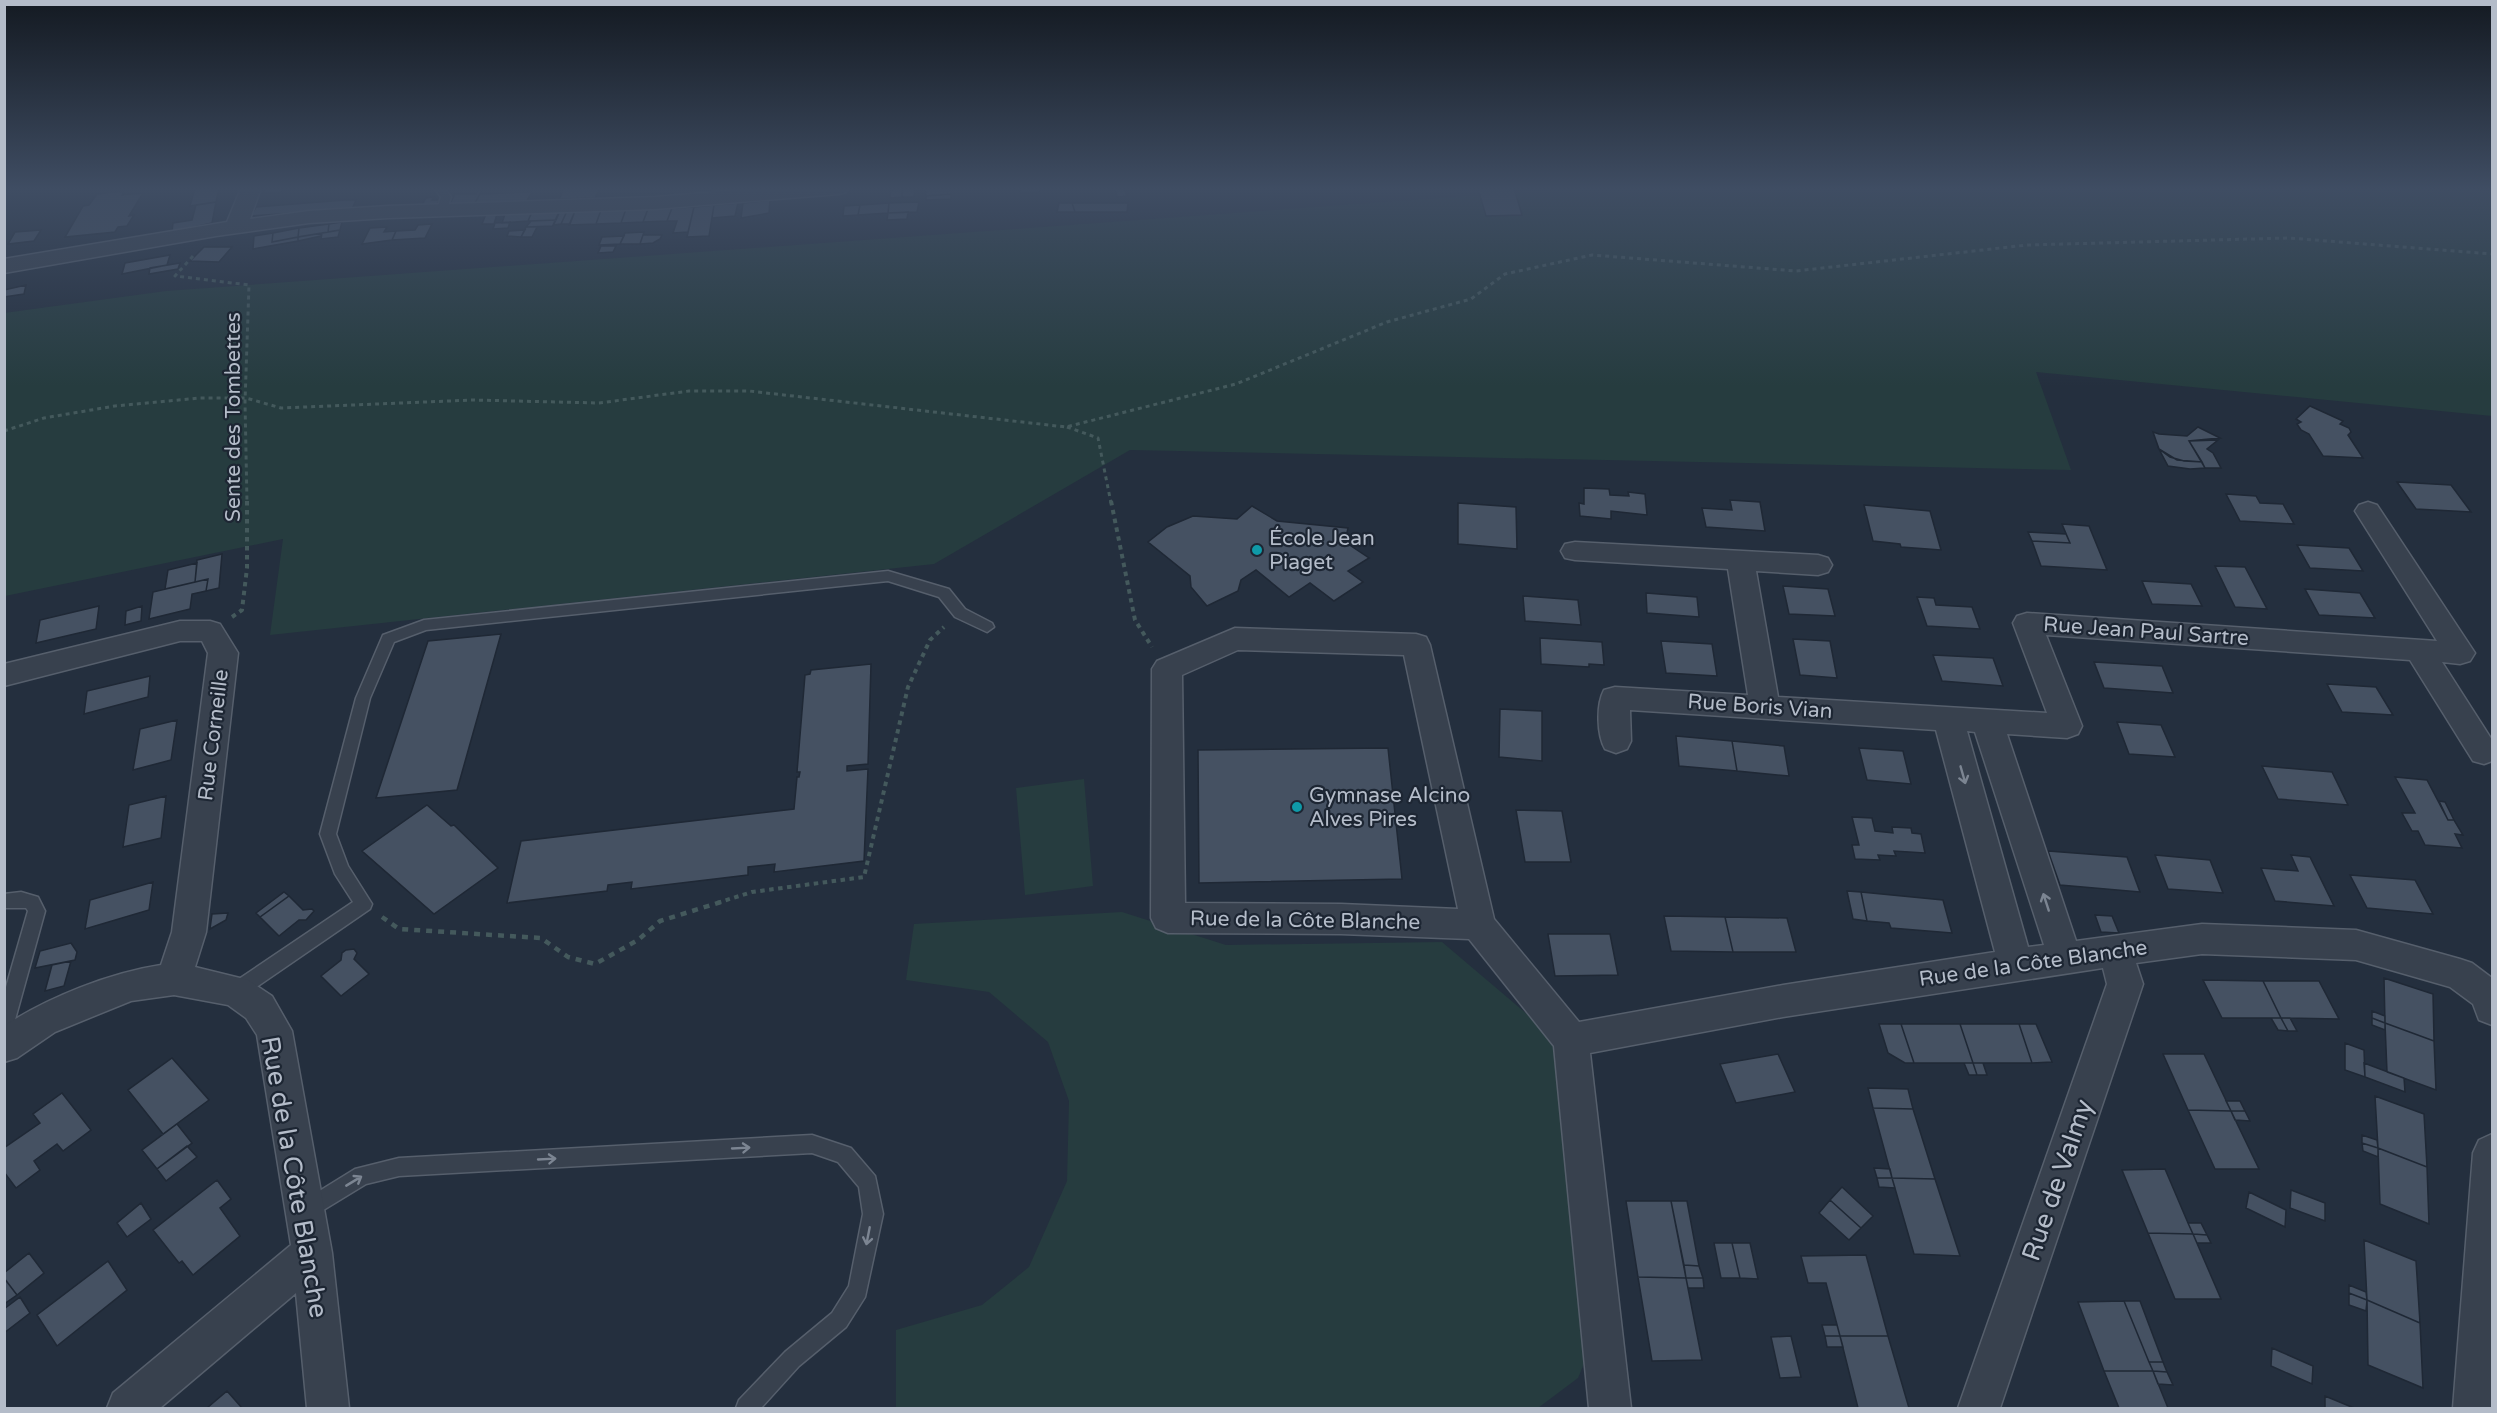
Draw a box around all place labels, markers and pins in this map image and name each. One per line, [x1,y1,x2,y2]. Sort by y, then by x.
place label: École Jean Piaget [1269,526,1375,575]
marker: École Jean Piaget [1250,543,1264,557]
place label: Gymnase Alcino Alves Pires [1309,783,1470,832]
marker: Gymnase Alcino Alves Pires [1290,800,1304,814]

